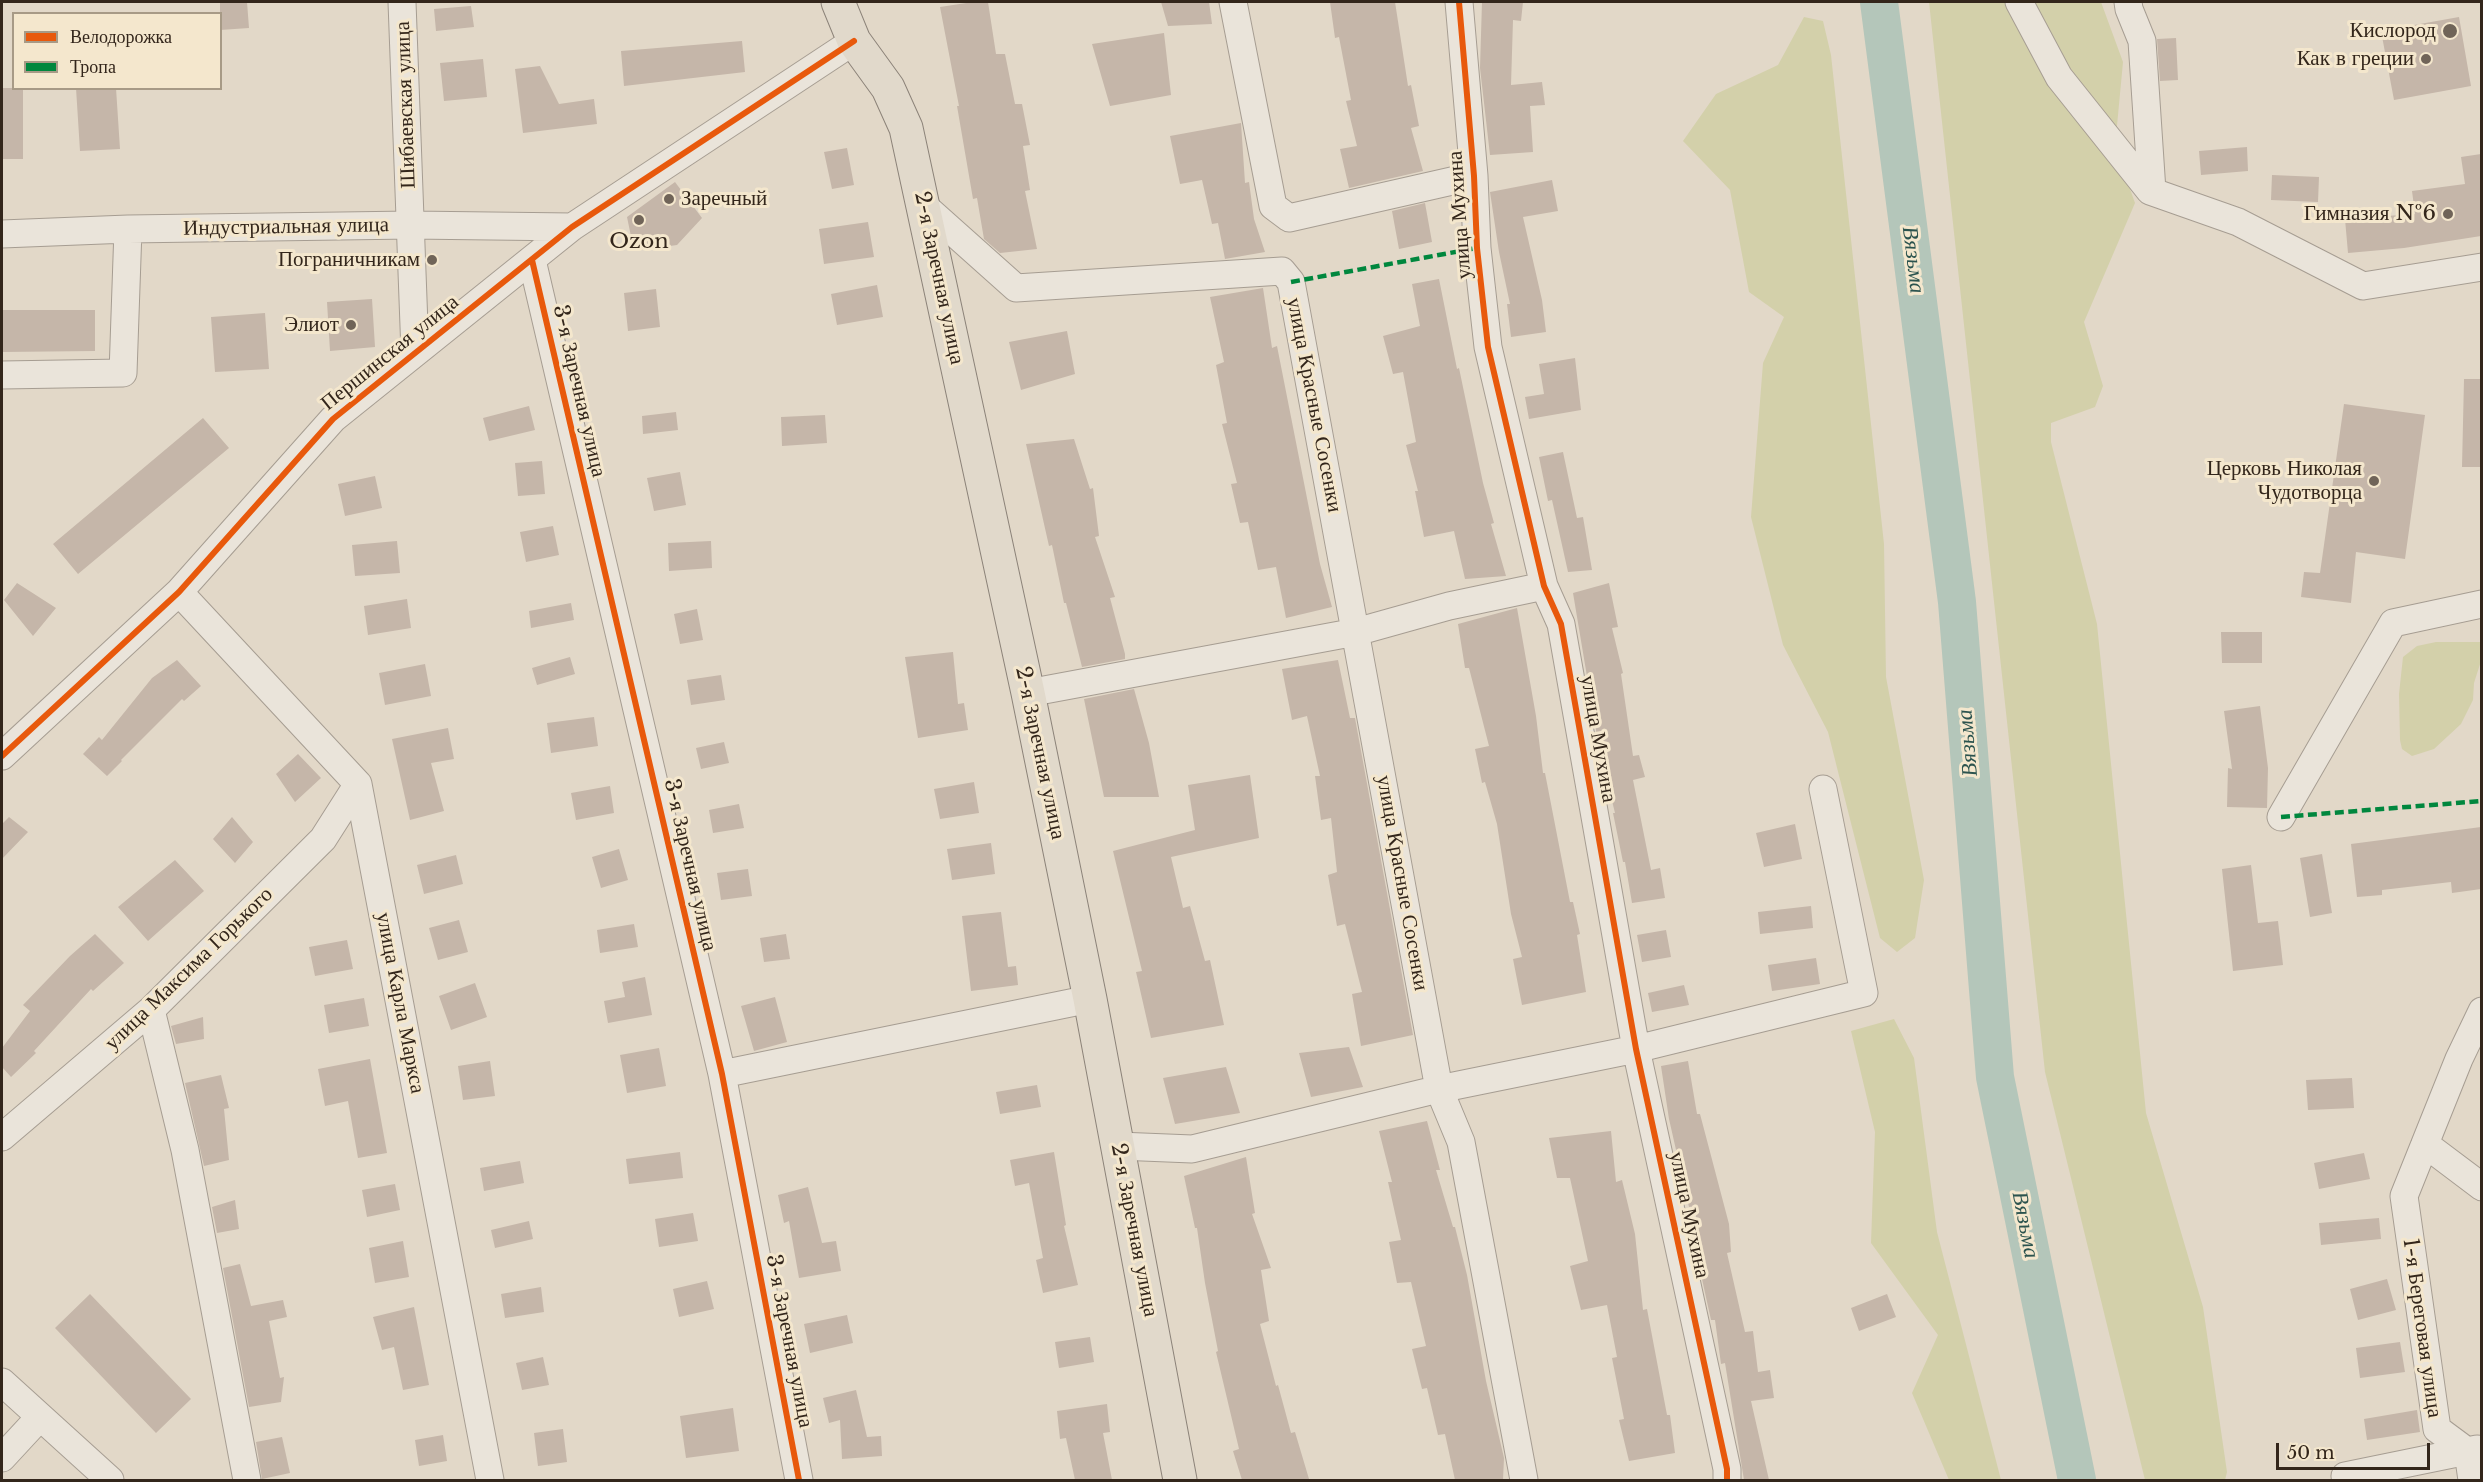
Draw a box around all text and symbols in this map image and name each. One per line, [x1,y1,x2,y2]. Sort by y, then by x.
legend [12,12,222,90]
place label: Кислород [2349,18,2436,44]
street label: Шибаевская улица [390,21,422,189]
marker: Кислород [2441,22,2459,40]
text: Велодорожка [70,26,172,48]
place label: Как в греции [2297,46,2414,72]
marker: Как в греции [2419,52,2433,66]
text: Тропа [70,56,116,78]
street label: улица Мухина [1443,150,1477,280]
place label: Заречный [681,186,767,212]
street label: 2-я Заречная улица [908,189,970,367]
marker: Заречный [662,192,676,206]
place label: Гимназия №6 [2304,201,2436,227]
marker: Гимназия №6 [2441,207,2455,221]
street label: Индустриальная улица [183,213,389,241]
marker: Ozon [632,213,646,227]
water label: Вязьма [1896,225,1930,295]
place label: Ozon [609,229,669,255]
place label: Пограничникам [278,247,420,273]
marker: Пограничникам [425,253,439,267]
street label: Першинская улица [316,290,464,416]
street label: улица Красные Сосенки [1281,295,1347,515]
street label: 3-я Заречная улица [547,302,611,480]
place label: Элиот [284,312,339,338]
marker: Элиот [344,318,358,332]
place label: Церковь Николая Чудотворца [2207,456,2362,506]
marker: Церковь Николая Чудотворца [2367,474,2381,488]
street label: 2-я Заречная улица [1009,664,1071,842]
street label: улица Мухина [1574,673,1622,805]
water label: Вязьма [1952,708,1984,778]
street label: улица Красные Сосенки [1371,773,1433,993]
street label: 3-я Заречная улица [658,776,722,954]
street label: улица Максима Горького [100,882,278,1056]
street label: улица Карла Маркса [370,910,430,1096]
street label: 2-я Заречная улица [1105,1141,1163,1319]
street label: улица Мухина [1663,1149,1715,1281]
water label: Вязьма [2006,1189,2044,1261]
street label: 1-я Береговая улица [2397,1237,2447,1419]
street label: 3-я Заречная улица [760,1252,818,1430]
scale bar [2279,1431,2434,1469]
text: 50 m [2287,1442,2335,1464]

